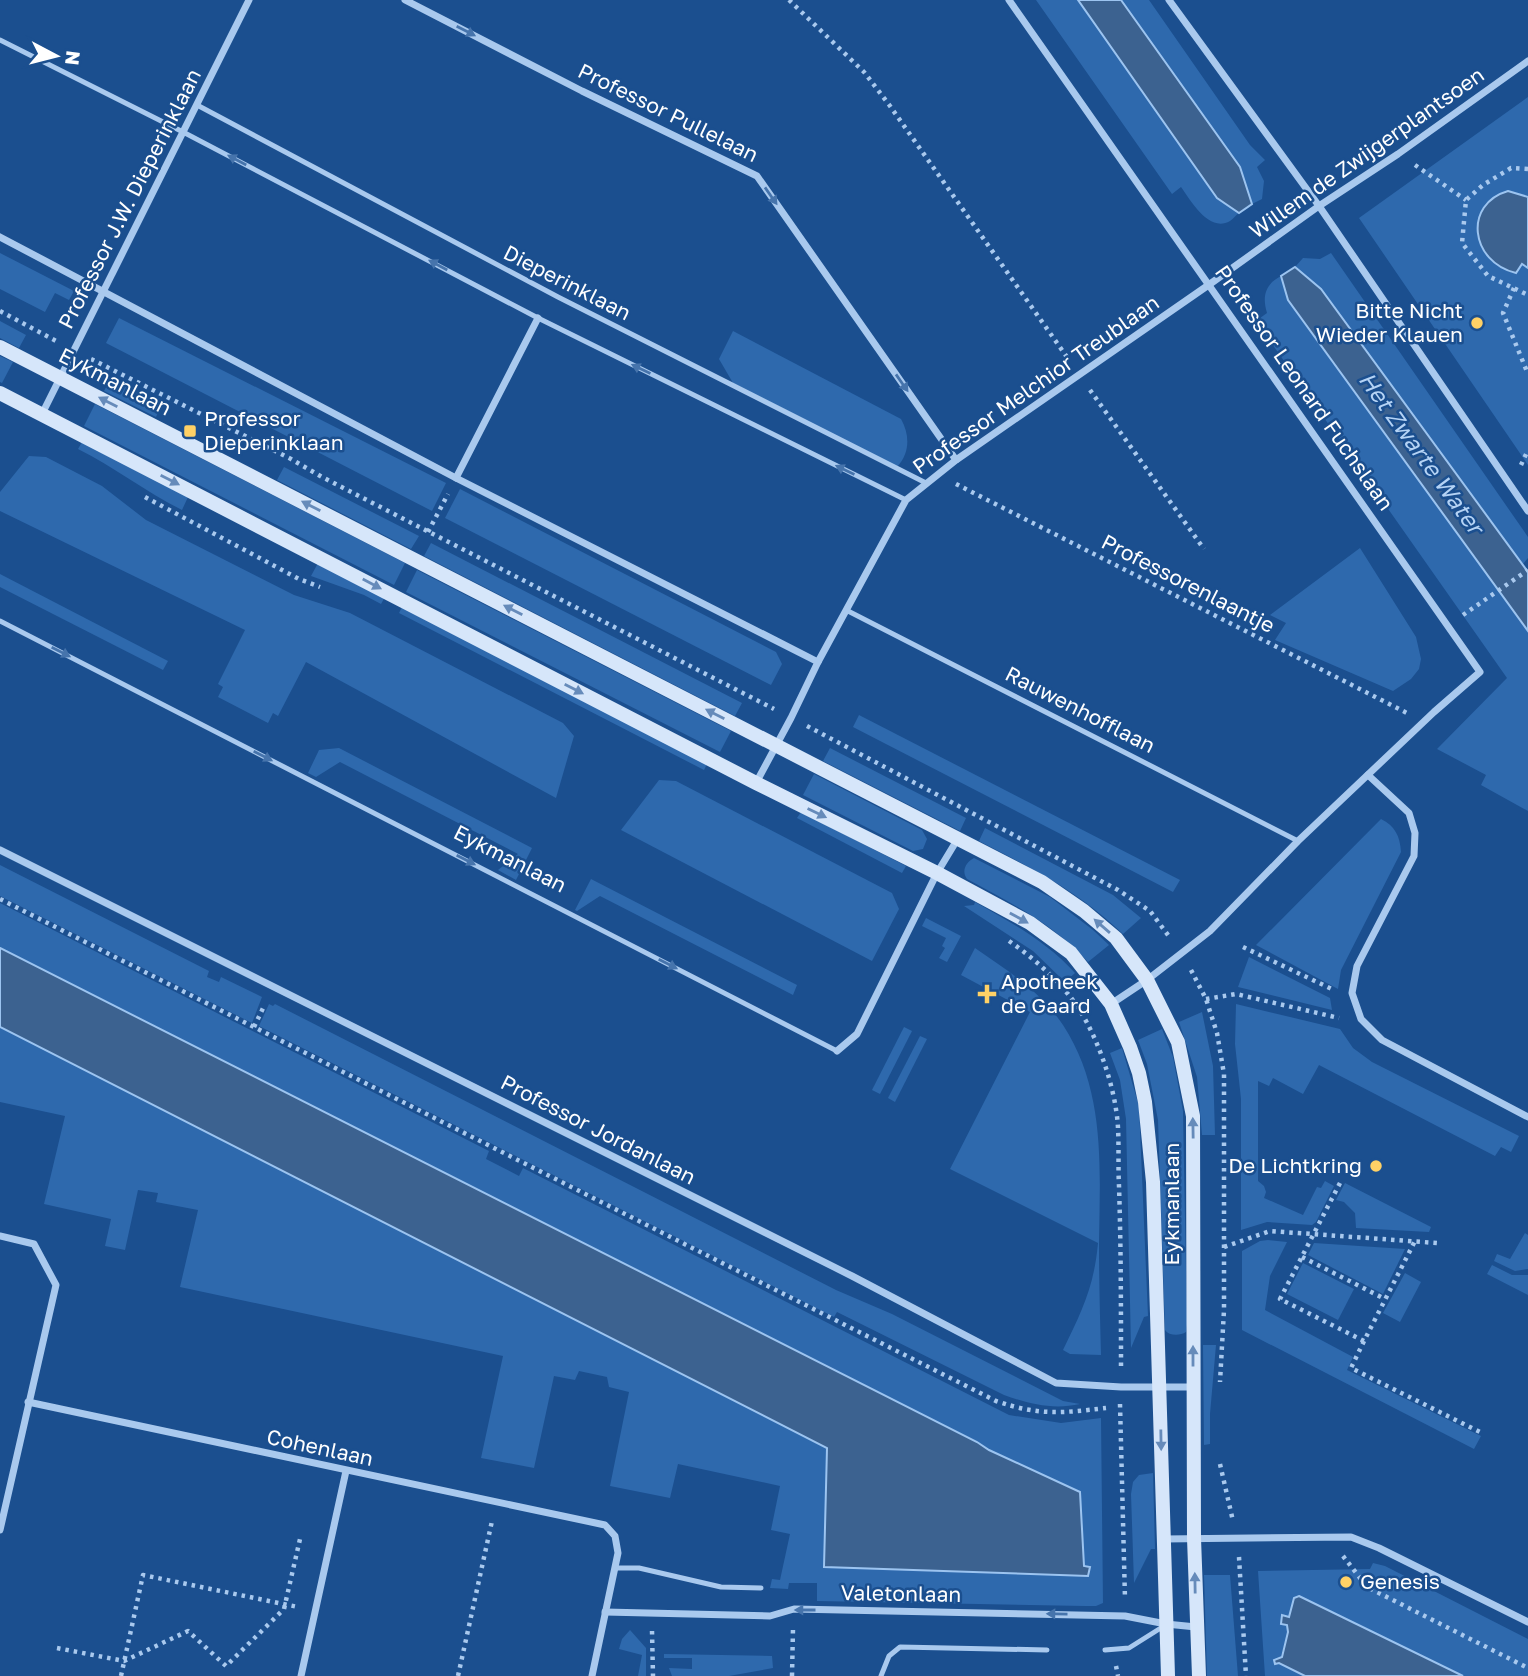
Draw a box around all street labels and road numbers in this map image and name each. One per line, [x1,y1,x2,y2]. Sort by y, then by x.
street label: Professor Pullelaan [574,57,763,167]
street label: Willem de Zwijgerplantsoen [1244,61,1489,243]
street label: Professor J.W. Dieperinklaan [52,64,206,333]
street label: Dieperinklaan [499,239,636,325]
street label: Professor Leonard Fuchslaan [1210,260,1400,515]
street label: Professor Melchior Treublaan [907,289,1164,479]
street label: Eykmanlaan [55,342,176,421]
street label: Professorenlaantje [1097,528,1279,638]
street label: Rauwenhofflaan [1001,660,1160,758]
street label: Eykmanlaan [450,819,571,898]
street label: Professor Jordanlaan [497,1069,700,1190]
street label: Eykmanlaan [1158,1143,1184,1265]
street label: Cohenlaan [265,1423,376,1471]
street label: Valetonlaan [840,1579,962,1607]

